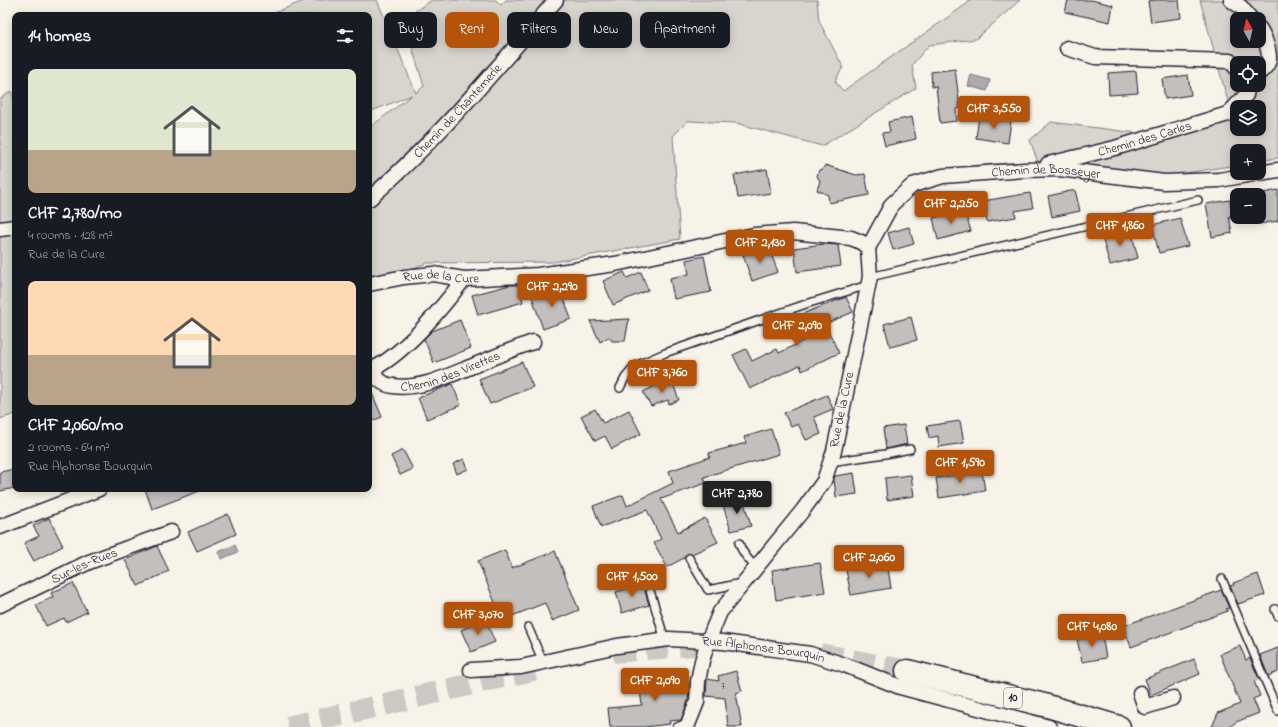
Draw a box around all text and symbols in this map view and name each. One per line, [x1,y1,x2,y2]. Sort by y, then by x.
chip: Buy [384,12,437,48]
chip: Rent [445,12,499,48]
chip: Filters [507,12,571,48]
chip: New [579,12,632,48]
chip: Apartment [640,12,730,48]
north arrow [1230,12,1266,48]
map controls [1230,12,1266,224]
text: 14 homes [28,24,91,49]
icon: filters [334,25,356,47]
button: locate [1230,56,1266,92]
street label: Chemin de Chantemerle [409,59,506,162]
icon: home [156,95,228,167]
pin: CHF 3,550 [948,96,1040,130]
text: CHF 3,550 [967,99,1021,118]
button: layers [1230,100,1266,136]
street label: Chemin des Carles [1096,116,1194,161]
button: + [1230,144,1266,180]
street label: Chemin de Bosseyer [991,159,1102,184]
button: − [1230,188,1266,224]
pin: CHF 2,250 [905,191,997,225]
text: CHF 2,250 [924,194,978,213]
text: CHF 2,780/mo [28,201,122,226]
pin: CHF 1,860 [1074,213,1166,247]
text: CHF 1,860 [1096,216,1144,235]
text: 4 rooms · 128 m² [28,226,113,245]
pin: CHF 2,130 [714,230,806,264]
text: CHF 2,130 [735,233,785,252]
text: Rue de la Cure [28,245,105,264]
street label: Rue de la Cure [402,264,480,289]
pin: CHF 2,290 [506,274,598,308]
text: CHF 2,290 [526,277,578,296]
icon: home [156,307,228,379]
pin: CHF 2,090 [751,313,843,347]
text: CHF 2,090 [772,316,822,335]
street label: Chemin des Virettes [400,346,503,396]
pin: CHF 3,760 [616,360,708,394]
text: CHF 3,760 [637,363,687,382]
street label: Rue de la Cure [825,370,859,450]
text: CHF 2,060/mo [28,413,123,438]
text: 2 rooms · 64 m² [28,438,110,457]
pin: CHF 1,590 [914,450,1006,484]
text: CHF 1,590 [935,453,985,472]
text: Rue Alphonse Bourquin [28,457,152,476]
pin: CHF 2,780 [691,481,783,515]
text: CHF 2,780 [712,484,762,503]
street label: Sur-les-Rues [48,543,121,589]
pin: CHF 2,060 [823,545,915,579]
text: CHF 2,060 [843,548,895,567]
pin: CHF 1,500 [586,564,678,598]
text: CHF 1,500 [606,567,658,586]
pin: CHF 3,070 [432,602,524,636]
text: CHF 3,070 [453,605,503,624]
pin: CHF 4,080 [1046,614,1138,648]
text: CHF 4,080 [1067,617,1117,636]
street label: Rue Alphonse Bourquin [701,631,828,668]
pin: CHF 2,090 [609,668,701,702]
text: CHF 2,090 [630,671,680,690]
house number: 7 [721,678,726,694]
road number: 10 [1004,688,1022,708]

